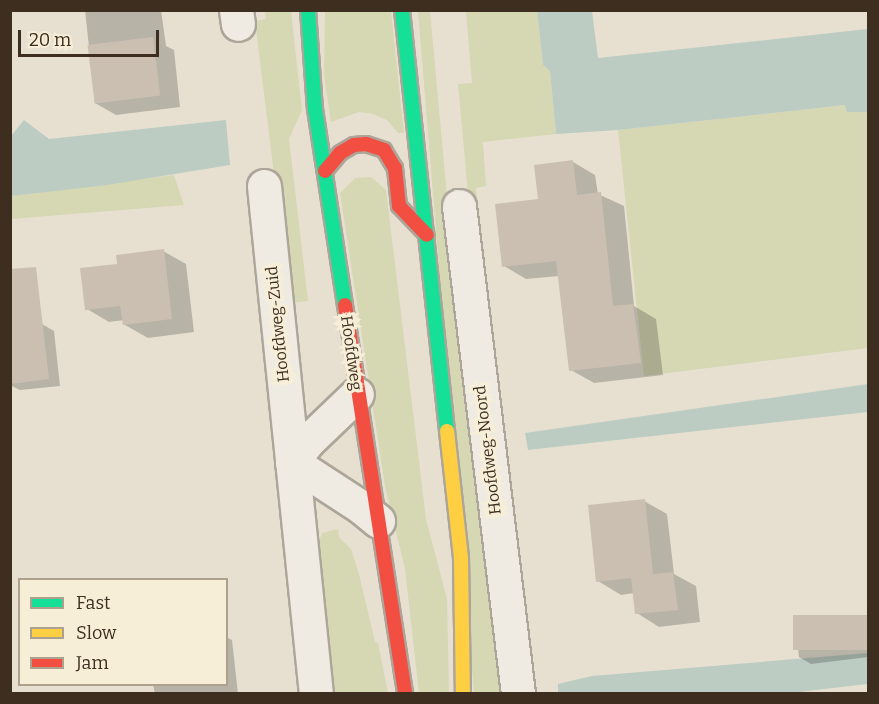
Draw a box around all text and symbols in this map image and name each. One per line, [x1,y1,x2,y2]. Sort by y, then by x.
scale bar [21,18,162,56]
text: 20 m [29,29,71,51]
street label: Hoofdweg-Zuid [262,265,294,383]
street label: Hoofdweg [336,314,366,392]
street label: Hoofdweg-Noord [471,384,505,516]
legend [18,578,228,686]
text: Fast [76,592,111,614]
text: Slow [76,622,116,644]
text: Jam [76,652,109,674]

